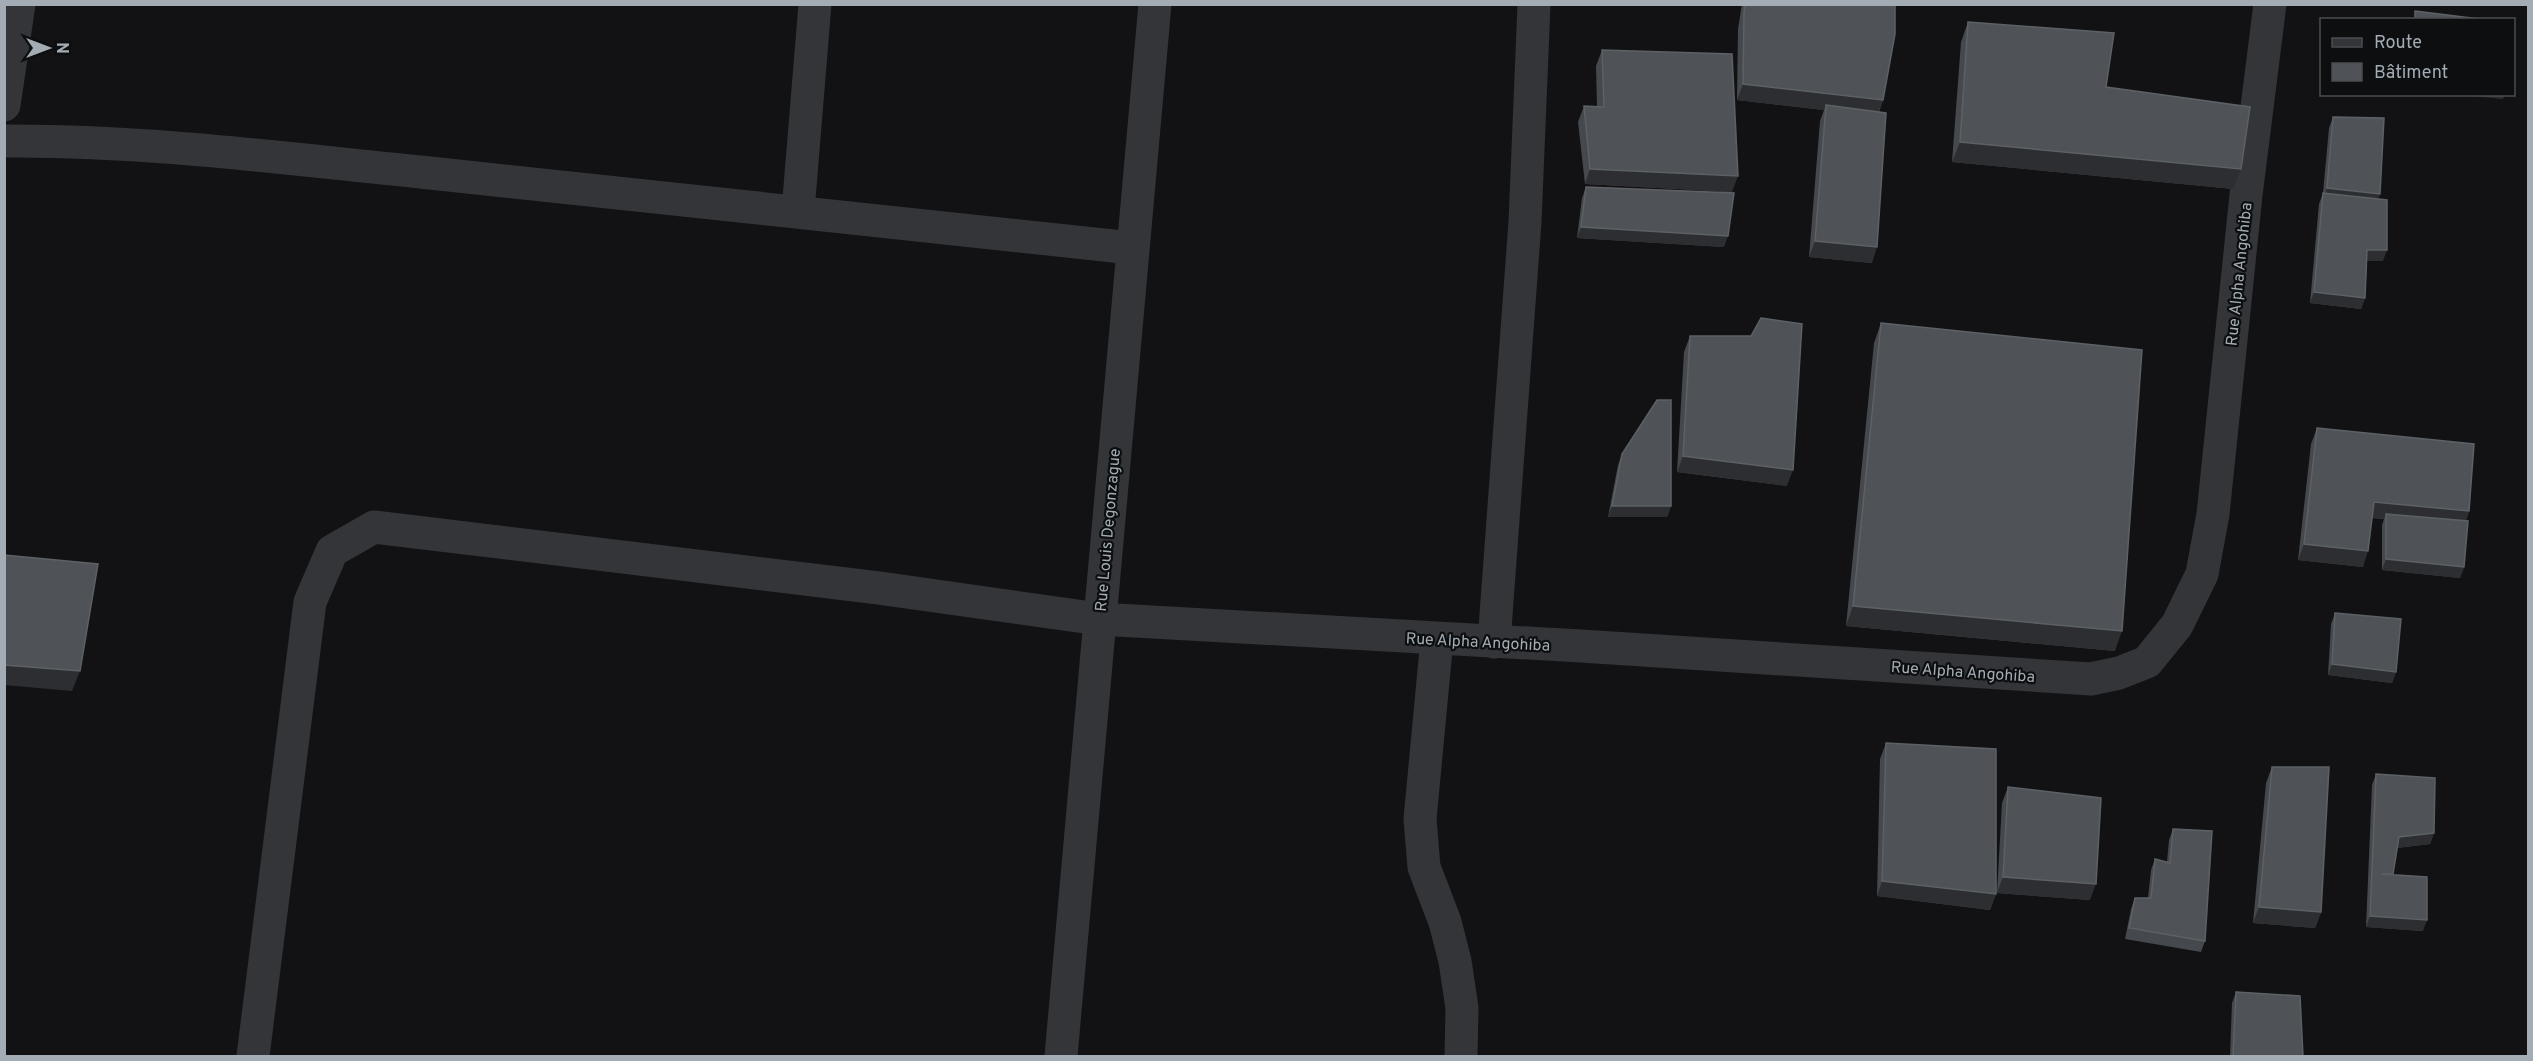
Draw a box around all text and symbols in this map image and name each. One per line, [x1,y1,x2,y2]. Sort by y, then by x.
north arrow [18,18,78,78]
legend [2320,18,2515,96]
text: Route [2374,32,2422,55]
text: N [51,42,71,54]
text: Bâtiment [2374,62,2448,85]
street label: Rue Alpha Angohiba [2222,201,2257,347]
street label: Rue Louis Degonzague [1092,448,1126,613]
street label: Rue Alpha Angohiba [1405,629,1551,657]
street label: Rue Alpha Angohiba [1890,658,2036,688]

